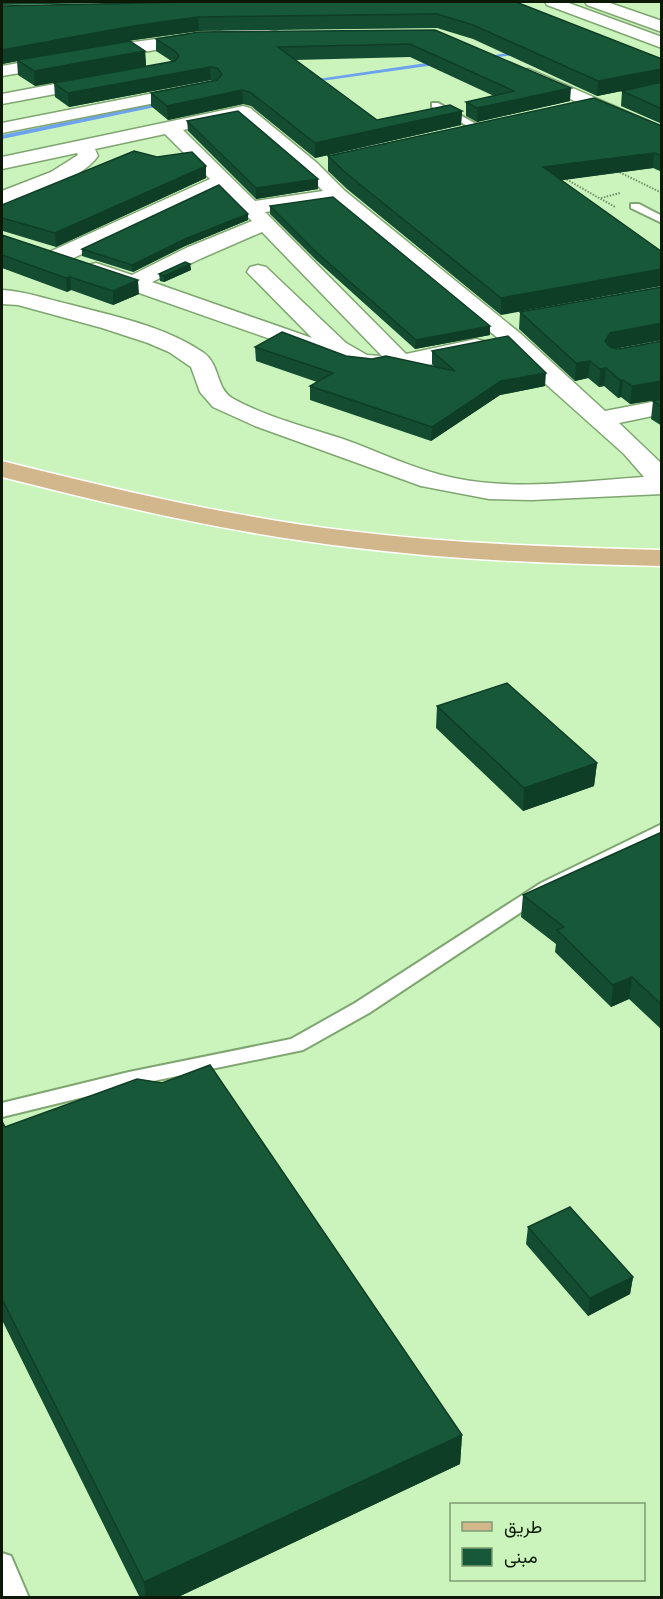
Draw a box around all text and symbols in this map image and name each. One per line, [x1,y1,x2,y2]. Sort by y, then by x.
legend [450,1503,645,1581]
text: طريق [504,1515,542,1543]
text: مبنى [504,1545,538,1573]

